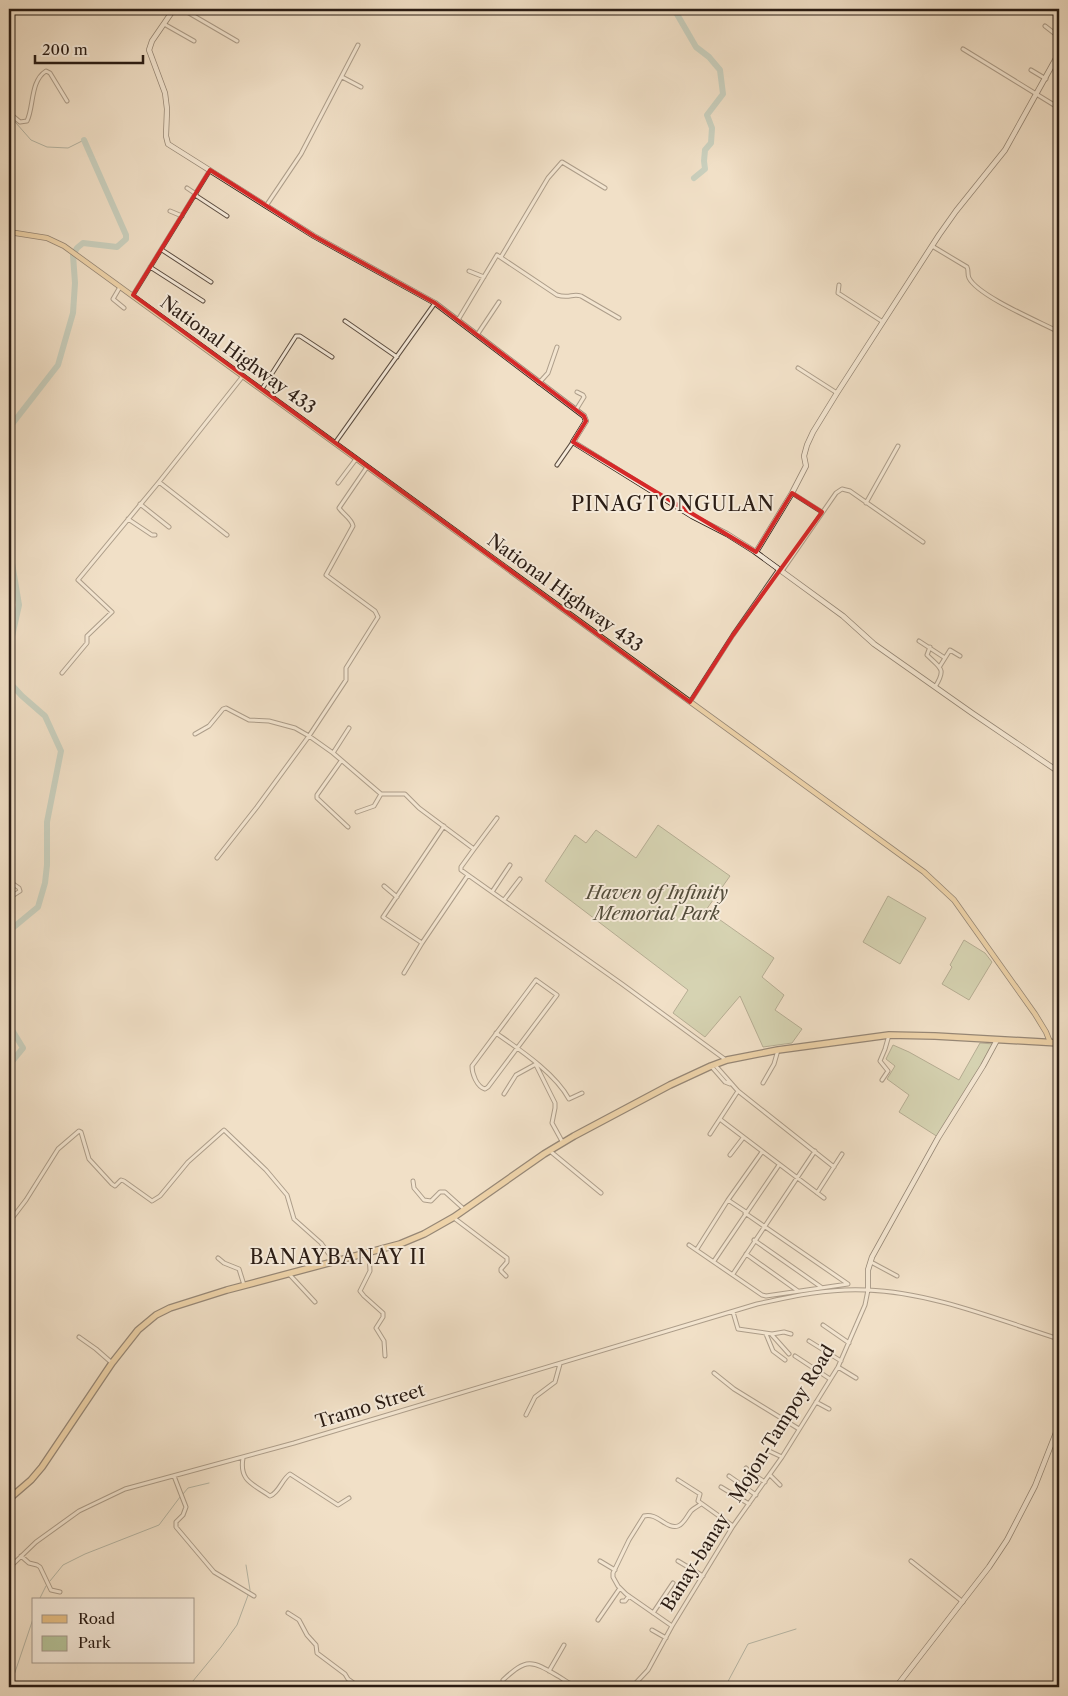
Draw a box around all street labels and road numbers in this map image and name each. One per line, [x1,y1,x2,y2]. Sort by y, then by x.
street label: National Highway 433 [156,291,320,419]
street label: National Highway 433 [483,529,647,657]
street label: Banay-banay - Mojon-Tampoy Road [657,1341,839,1615]
street label: Tramo Street [313,1379,428,1433]

